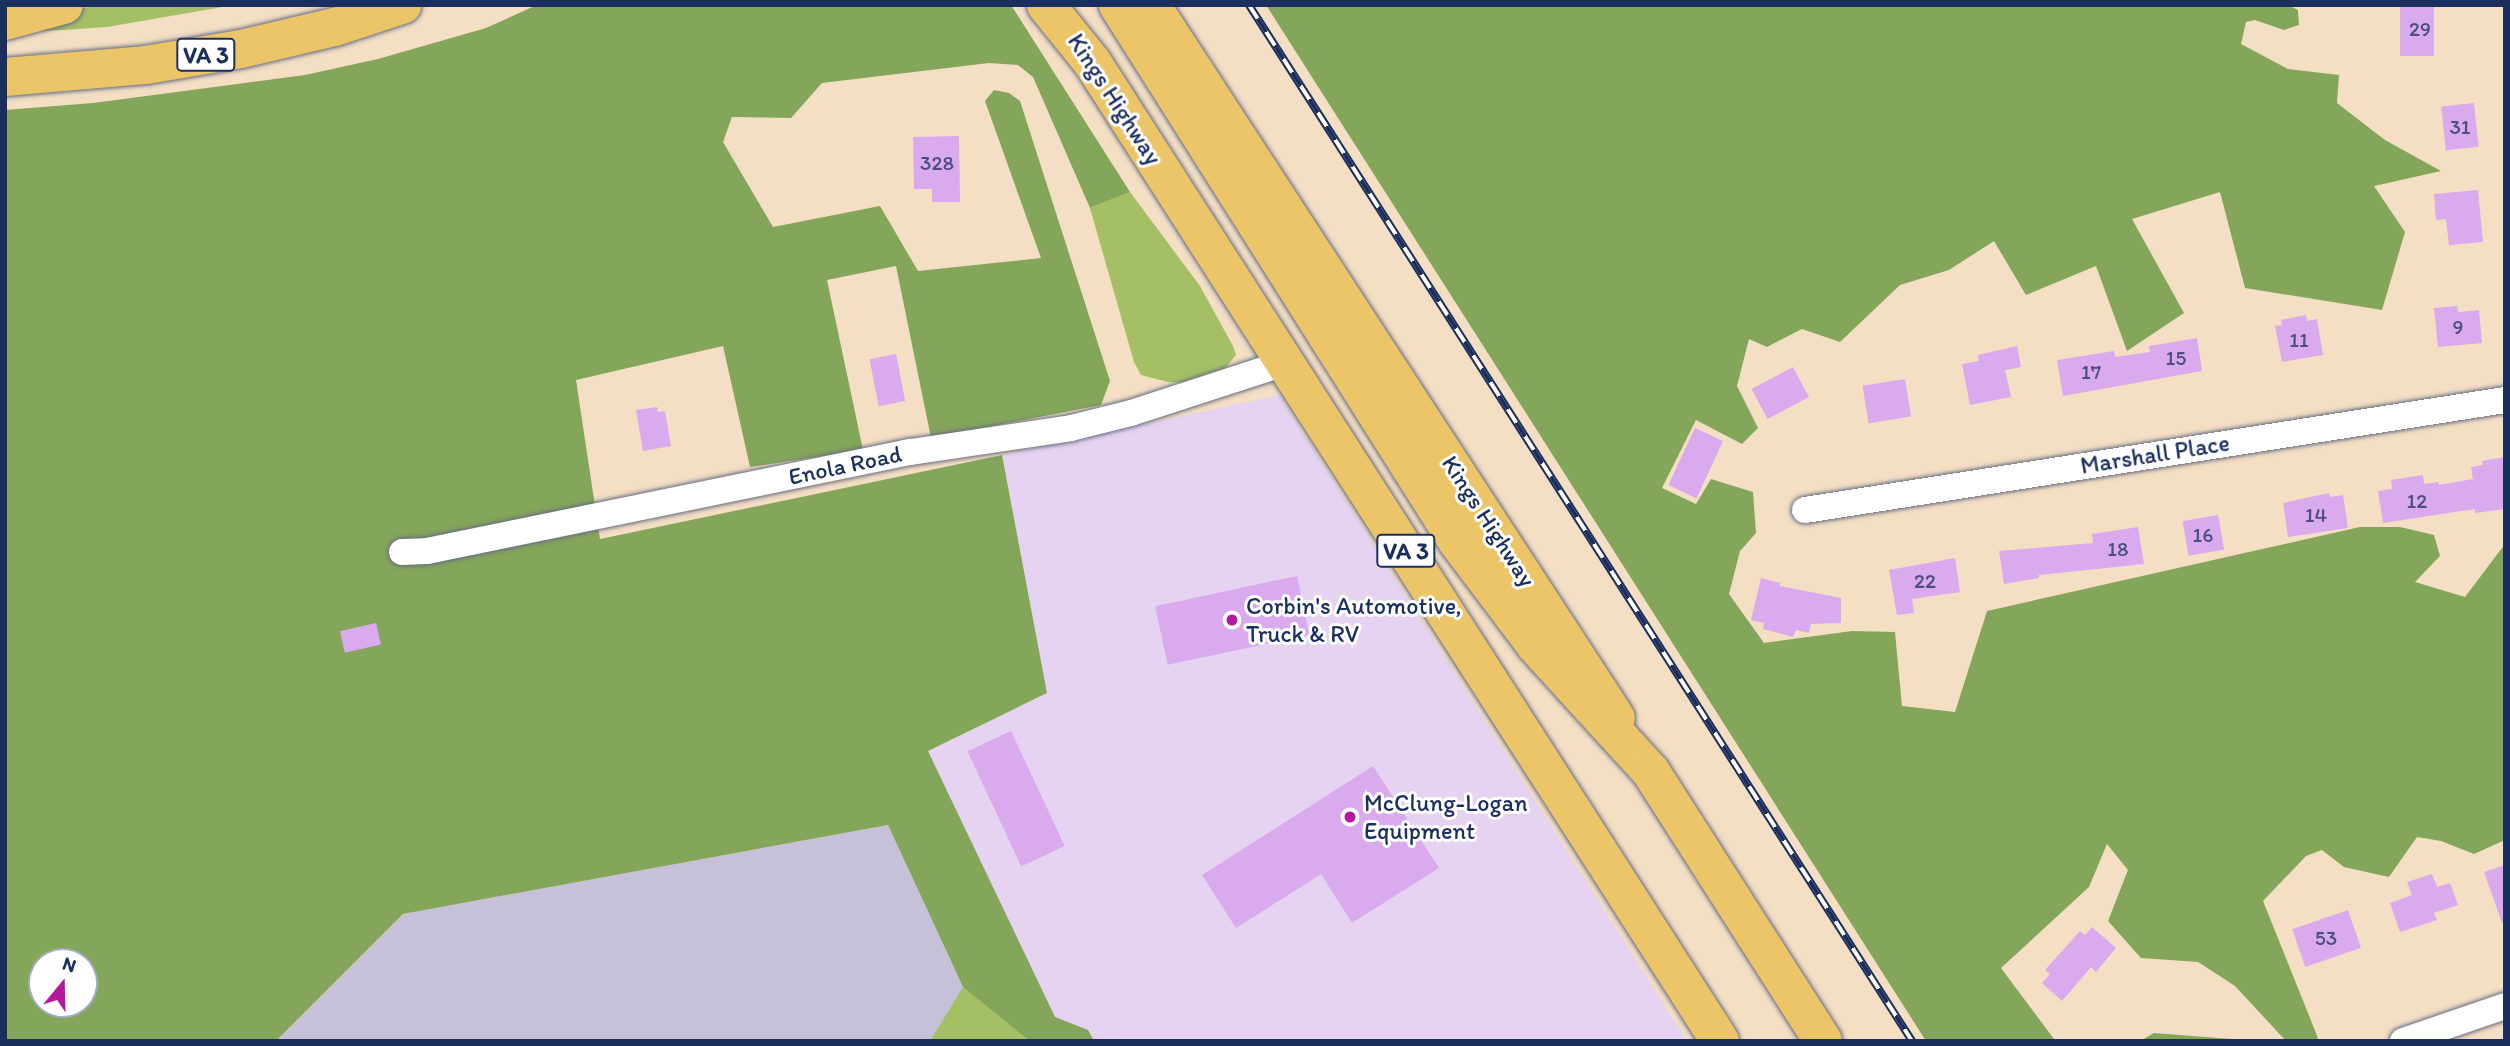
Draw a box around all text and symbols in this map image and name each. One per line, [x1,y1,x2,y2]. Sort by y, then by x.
house number: 29 [2409,16,2431,42]
street label: Kings Highway [1062,28,1168,170]
road number: VA 3 [176,36,236,74]
house number: 31 [2449,114,2471,140]
house number: 328 [920,150,954,176]
house number: 9 [2453,314,2463,340]
house number: 11 [2289,327,2309,353]
house number: 15 [2166,345,2186,371]
house number: 17 [2081,359,2101,385]
street label: Marshall Place [2078,428,2232,480]
street label: Enola Road [786,439,904,491]
street label: Kings Highway [1436,450,1542,592]
house number: 12 [2407,488,2427,514]
house number: 14 [2305,502,2327,528]
house number: 16 [2193,522,2213,548]
road number: VA 3 [1376,531,1436,570]
house number: 18 [2107,536,2129,562]
house number: 22 [1914,568,1936,594]
place label: Corbin's Automotive, Truck & RV [1246,592,1461,648]
marker: Corbin's Automotive, Truck & RV [1224,612,1240,628]
place label: McClung-Logan Equipment [1364,789,1528,845]
marker: McClung-Logan Equipment [1342,809,1358,825]
house number: 53 [2315,925,2337,951]
north arrow [28,948,98,1018]
text: N [60,952,79,978]

